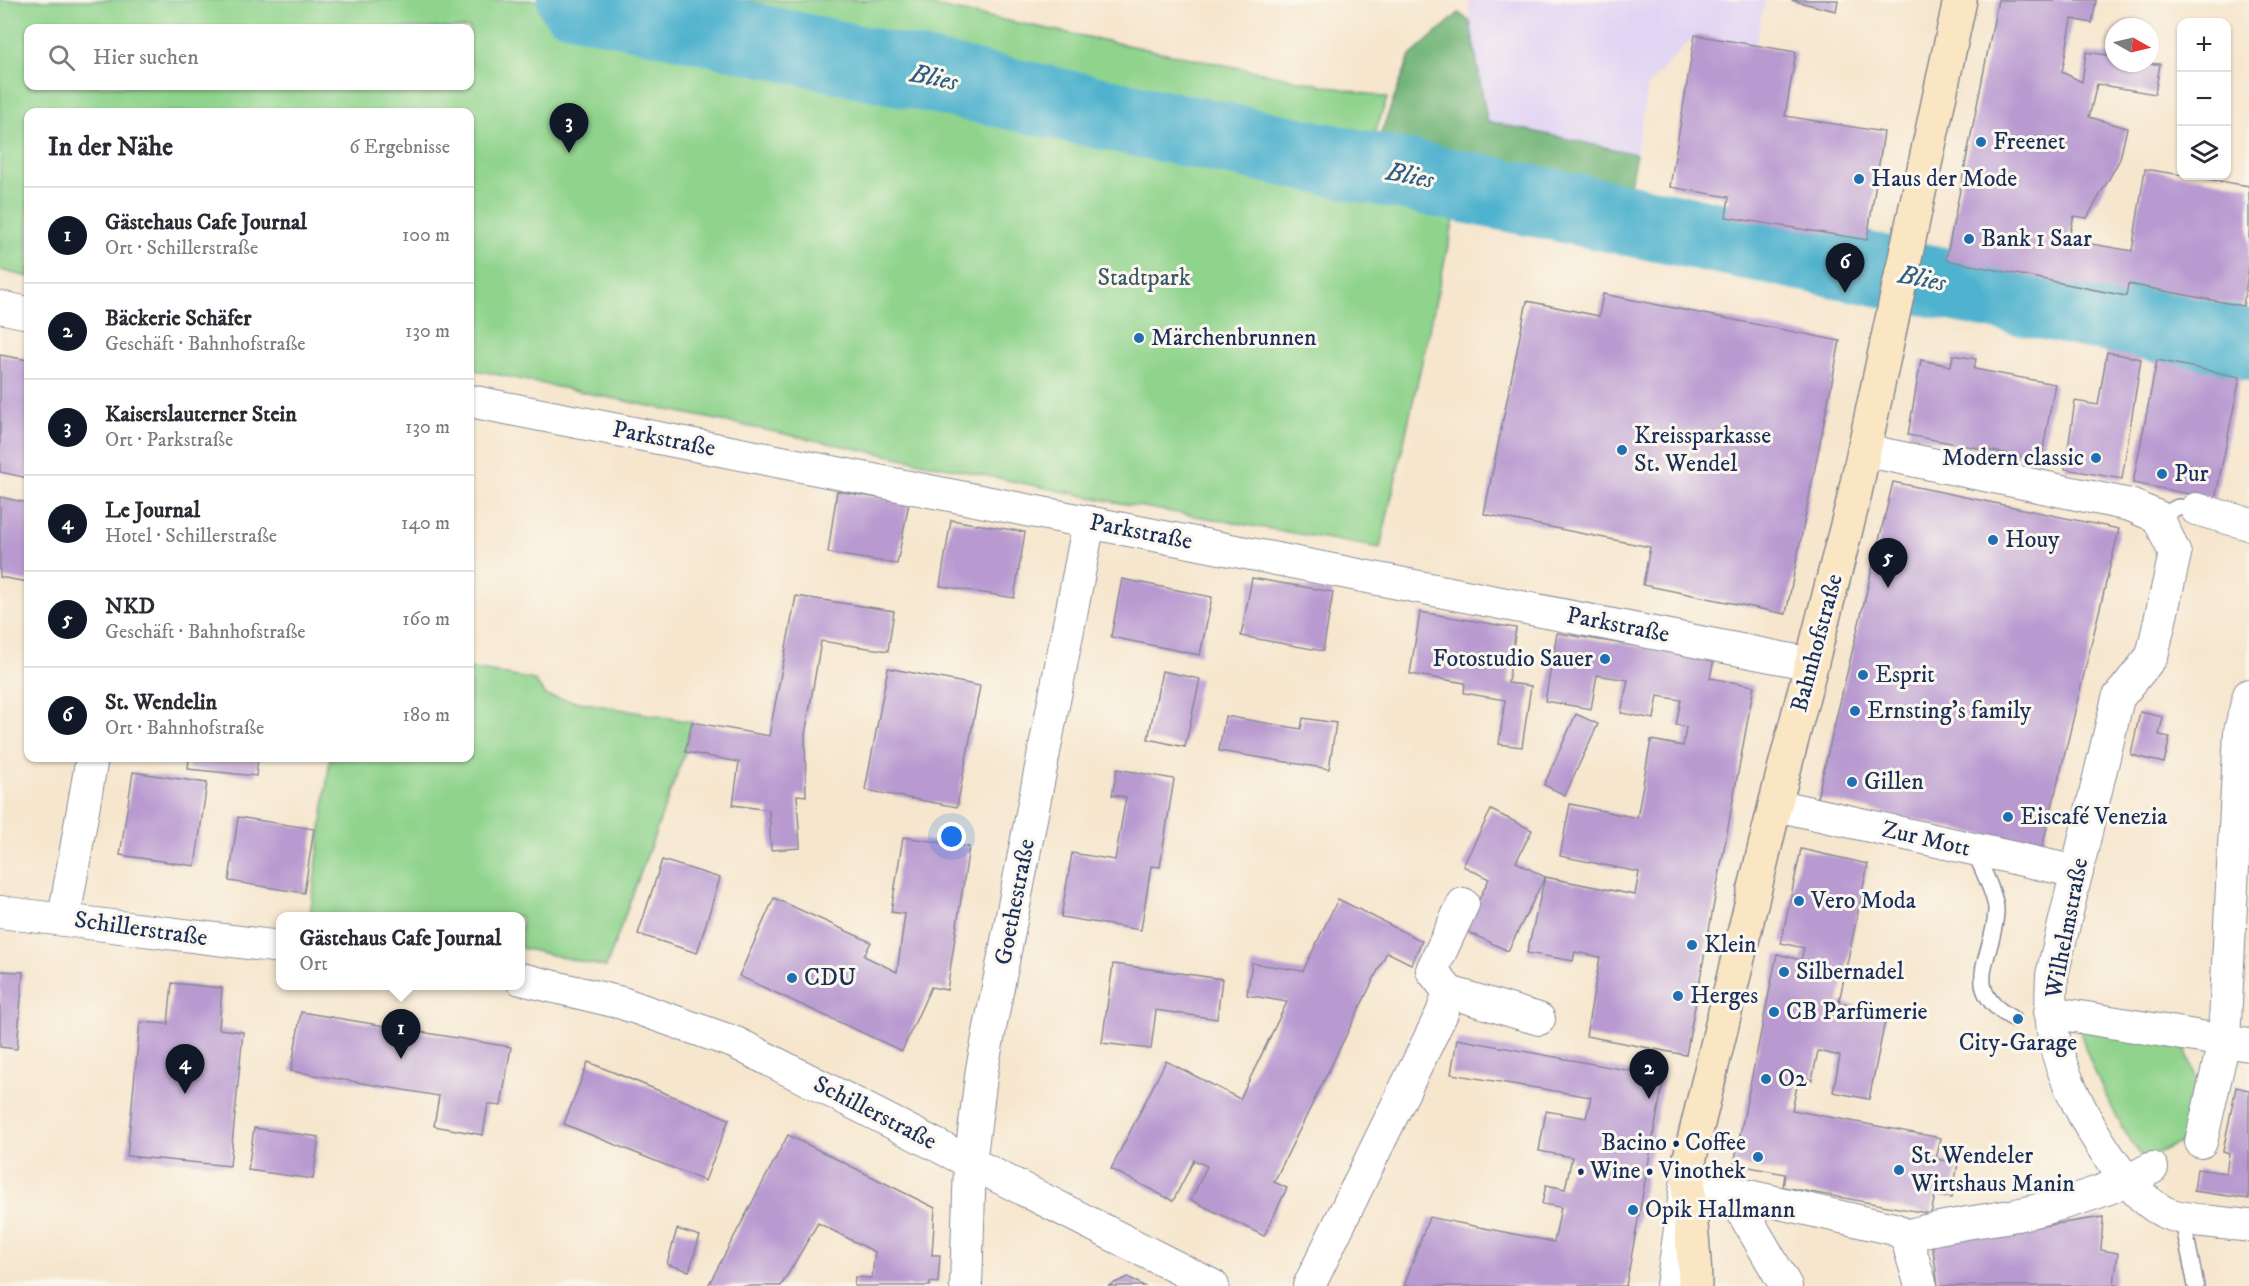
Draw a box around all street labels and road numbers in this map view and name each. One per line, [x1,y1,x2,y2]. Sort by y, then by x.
street label: Parkstraße [610,414,718,464]
street label: Parkstraße [1087,507,1195,557]
street label: Bahnhofstraße [1784,571,1850,715]
street label: Parkstraße [1564,600,1672,650]
street label: Zur Mott [1879,814,1973,864]
street label: Goethestraße [988,836,1042,968]
street label: Wilhelmstraße [2039,855,2095,1002]
street label: Schillerstraße [72,905,210,953]
street label: Schillerstraße [808,1069,942,1157]

